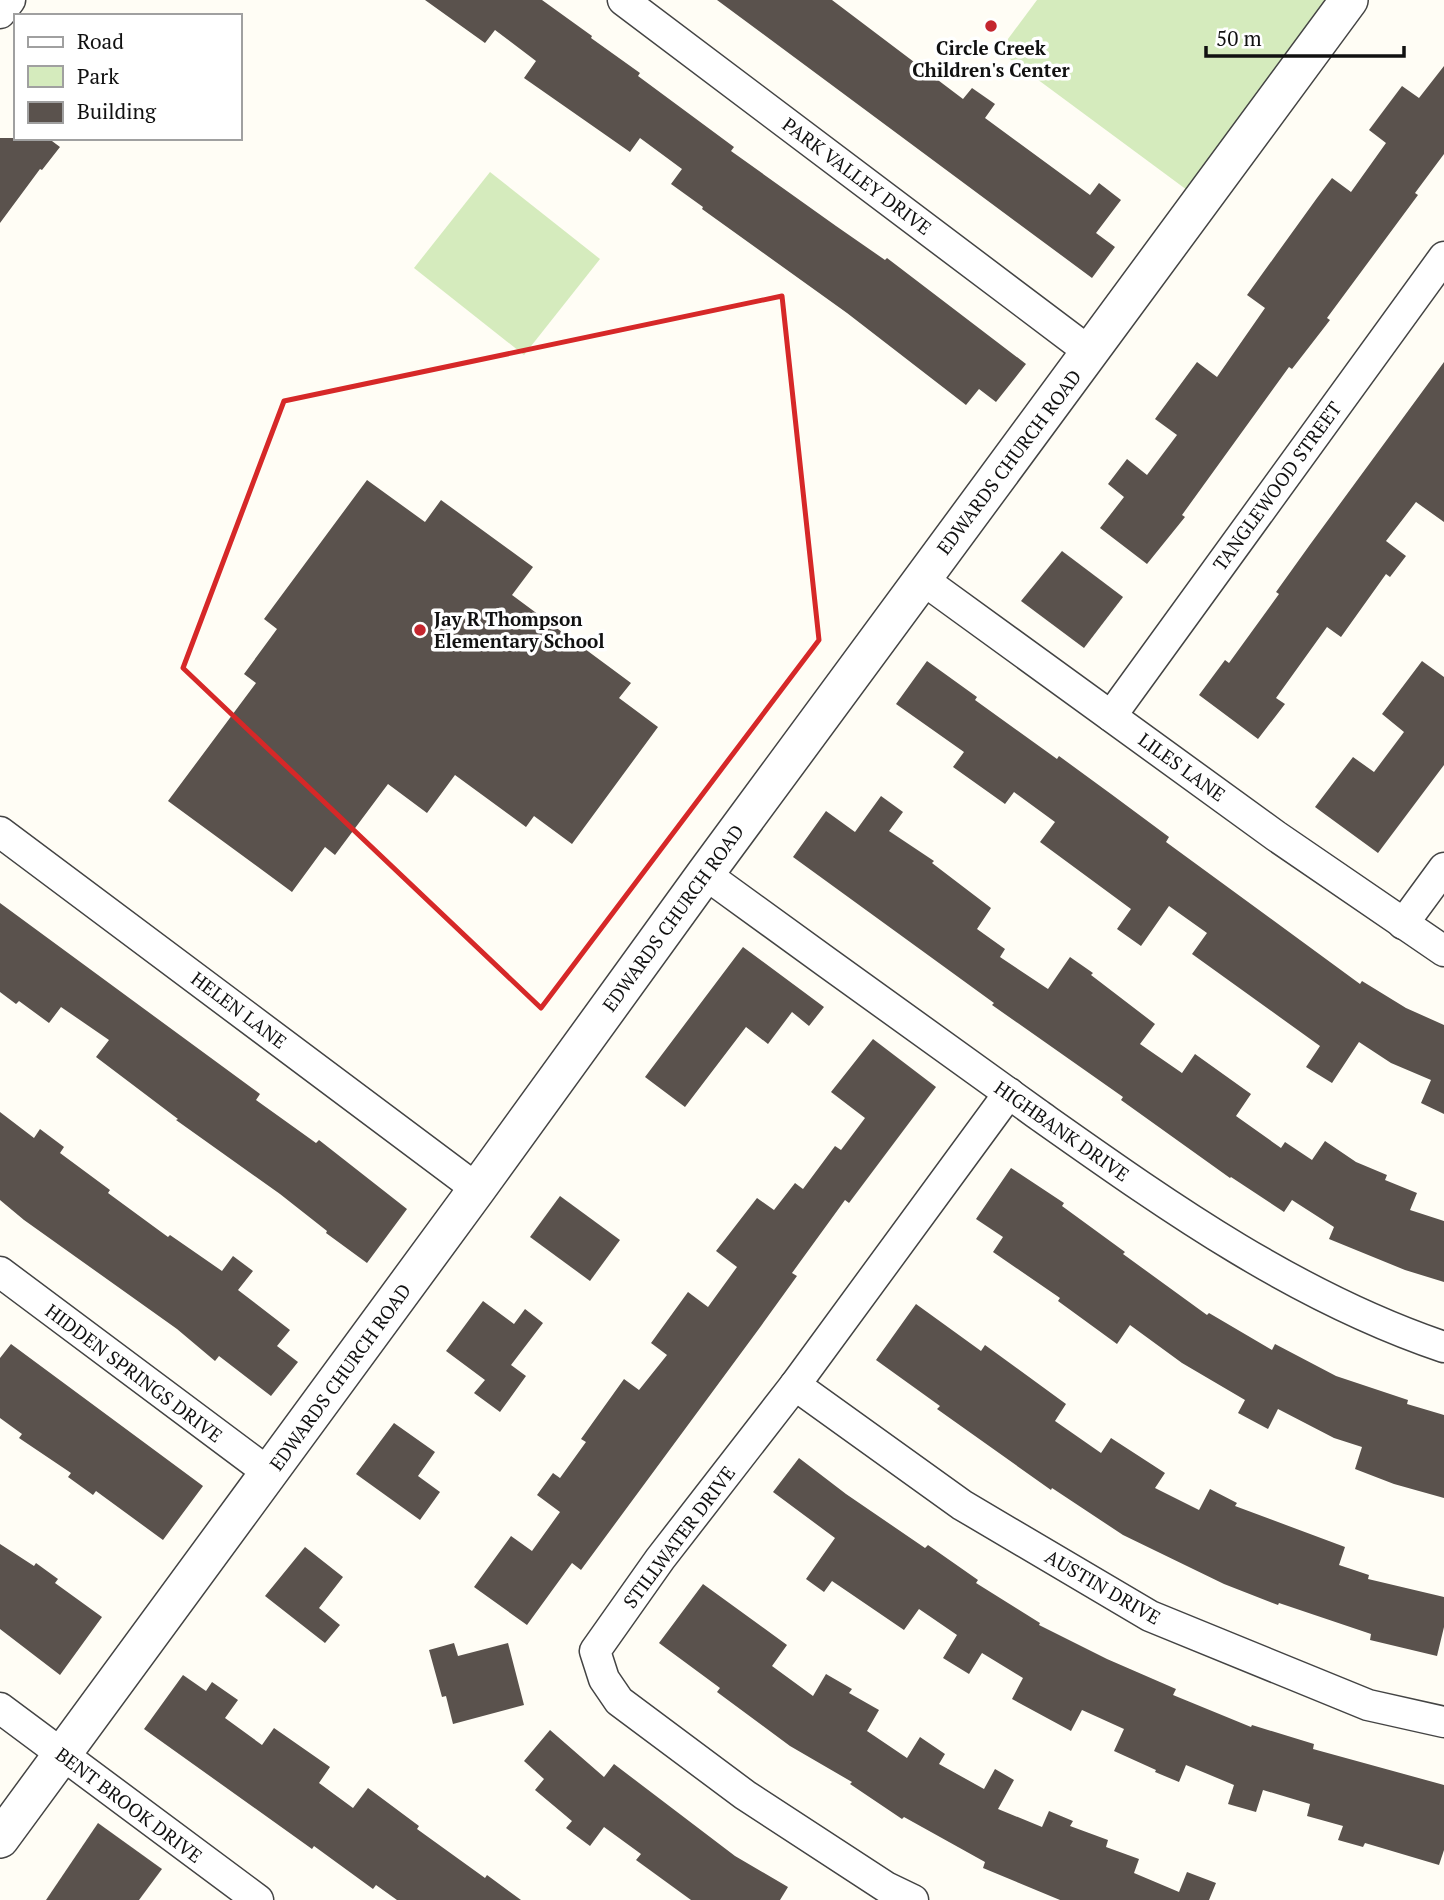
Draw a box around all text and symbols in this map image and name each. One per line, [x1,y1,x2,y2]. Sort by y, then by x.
legend [14,14,242,140]
scale bar [1206,14,1404,58]
marker: Circle Creek Children's Center [983,18,999,34]
text: 50 m [1216,24,1262,52]
text: Road [77,27,124,55]
place label: Circle Creek Children's Center [912,35,1071,82]
text: Park [77,62,119,90]
text: Building [77,97,157,125]
street label: PARK VALLEY DRIVE [778,111,937,240]
street label: EDWARDS CHURCH ROAD [931,364,1086,559]
street label: TANGLEWOOD STREET [1207,396,1346,575]
place label: Jay R Thompson Elementary School [434,606,605,653]
marker: Jay R Thompson Elementary School [412,622,428,638]
street label: LILES LANE [1134,727,1231,807]
street label: EDWARDS CHURCH ROAD [596,819,749,1016]
street label: HELEN LANE [187,966,292,1054]
street label: HIGHBANK DRIVE [990,1075,1135,1186]
street label: EDWARDS CHURCH ROAD [263,1278,416,1475]
street label: HIDDEN SPRINGS DRIVE [41,1298,228,1447]
street label: STILLWATER DRIVE [617,1461,740,1613]
street label: AUSTIN DRIVE [1041,1543,1165,1630]
street label: BENT BROOK DRIVE [51,1741,208,1868]

